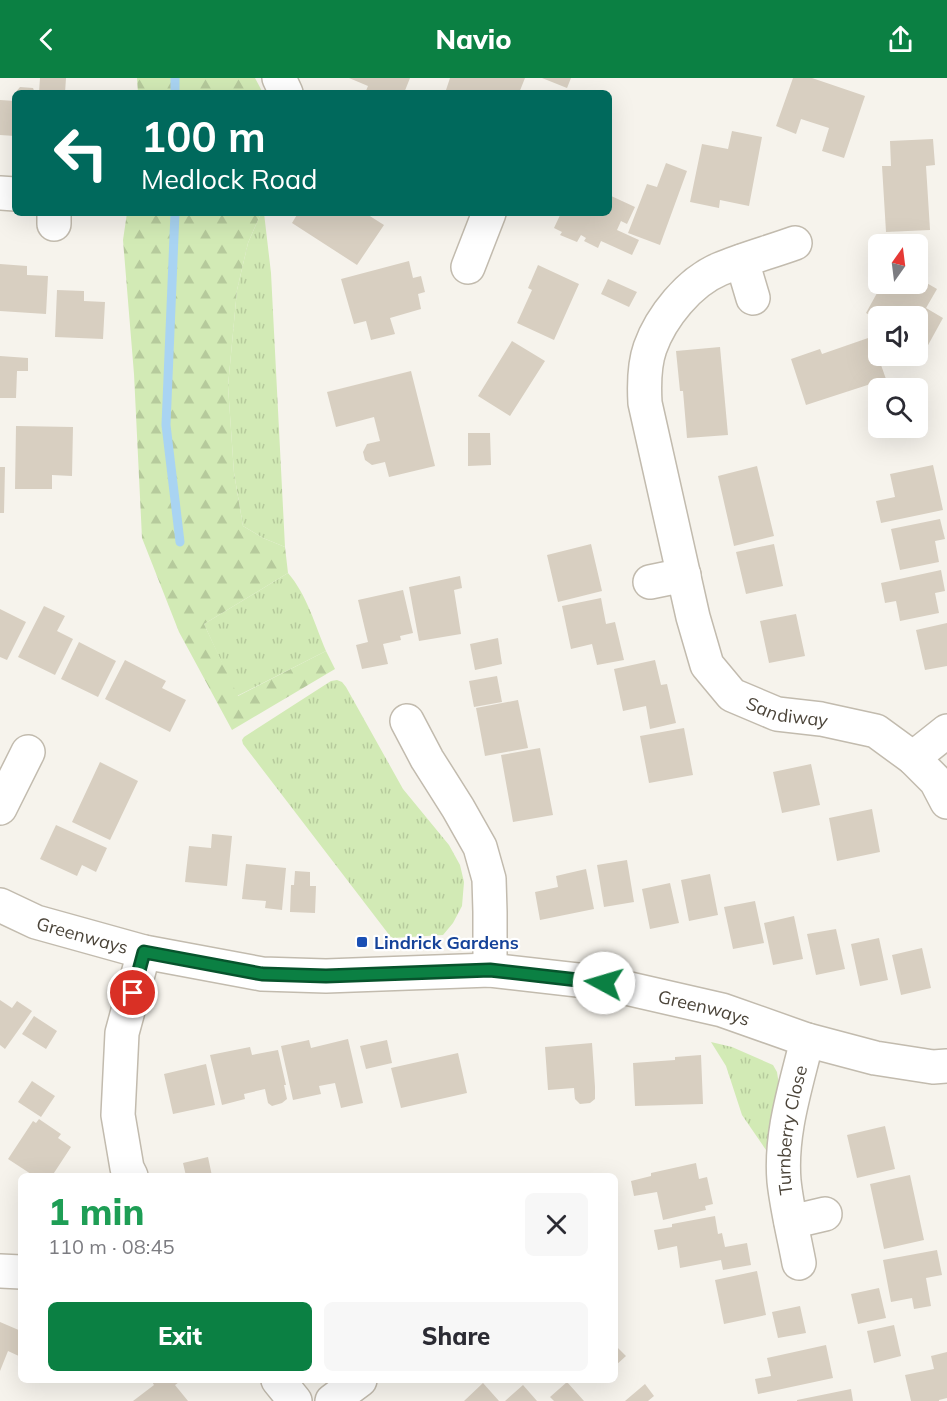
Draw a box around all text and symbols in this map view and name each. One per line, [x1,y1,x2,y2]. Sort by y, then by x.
text: Navio [435,22,512,56]
icon: back [30,23,63,56]
icon: share [884,23,917,56]
text: 100 m [141,110,266,163]
icon: left [42,114,120,192]
text: Medlock Road [141,162,317,196]
north arrow [868,234,928,294]
map controls [868,234,928,438]
button: sound [868,306,928,366]
button: search [868,378,928,438]
street label: Sandiway [743,691,831,732]
street label: Greenways [34,911,131,959]
place label: Lindrick Gardens [374,931,519,954]
marker: Lindrick Gardens [355,935,369,949]
position arrow [572,951,636,1015]
pin [107,967,158,1018]
icon: arrive [116,976,149,1009]
street label: Greenways [656,984,753,1031]
street label: Turnberry Close [772,1063,812,1196]
text: 1 min [48,1189,144,1234]
button: close [525,1193,588,1256]
text: 110 m · 08:45 [48,1234,174,1259]
button: Exit [48,1302,312,1371]
button: Share [324,1302,588,1371]

